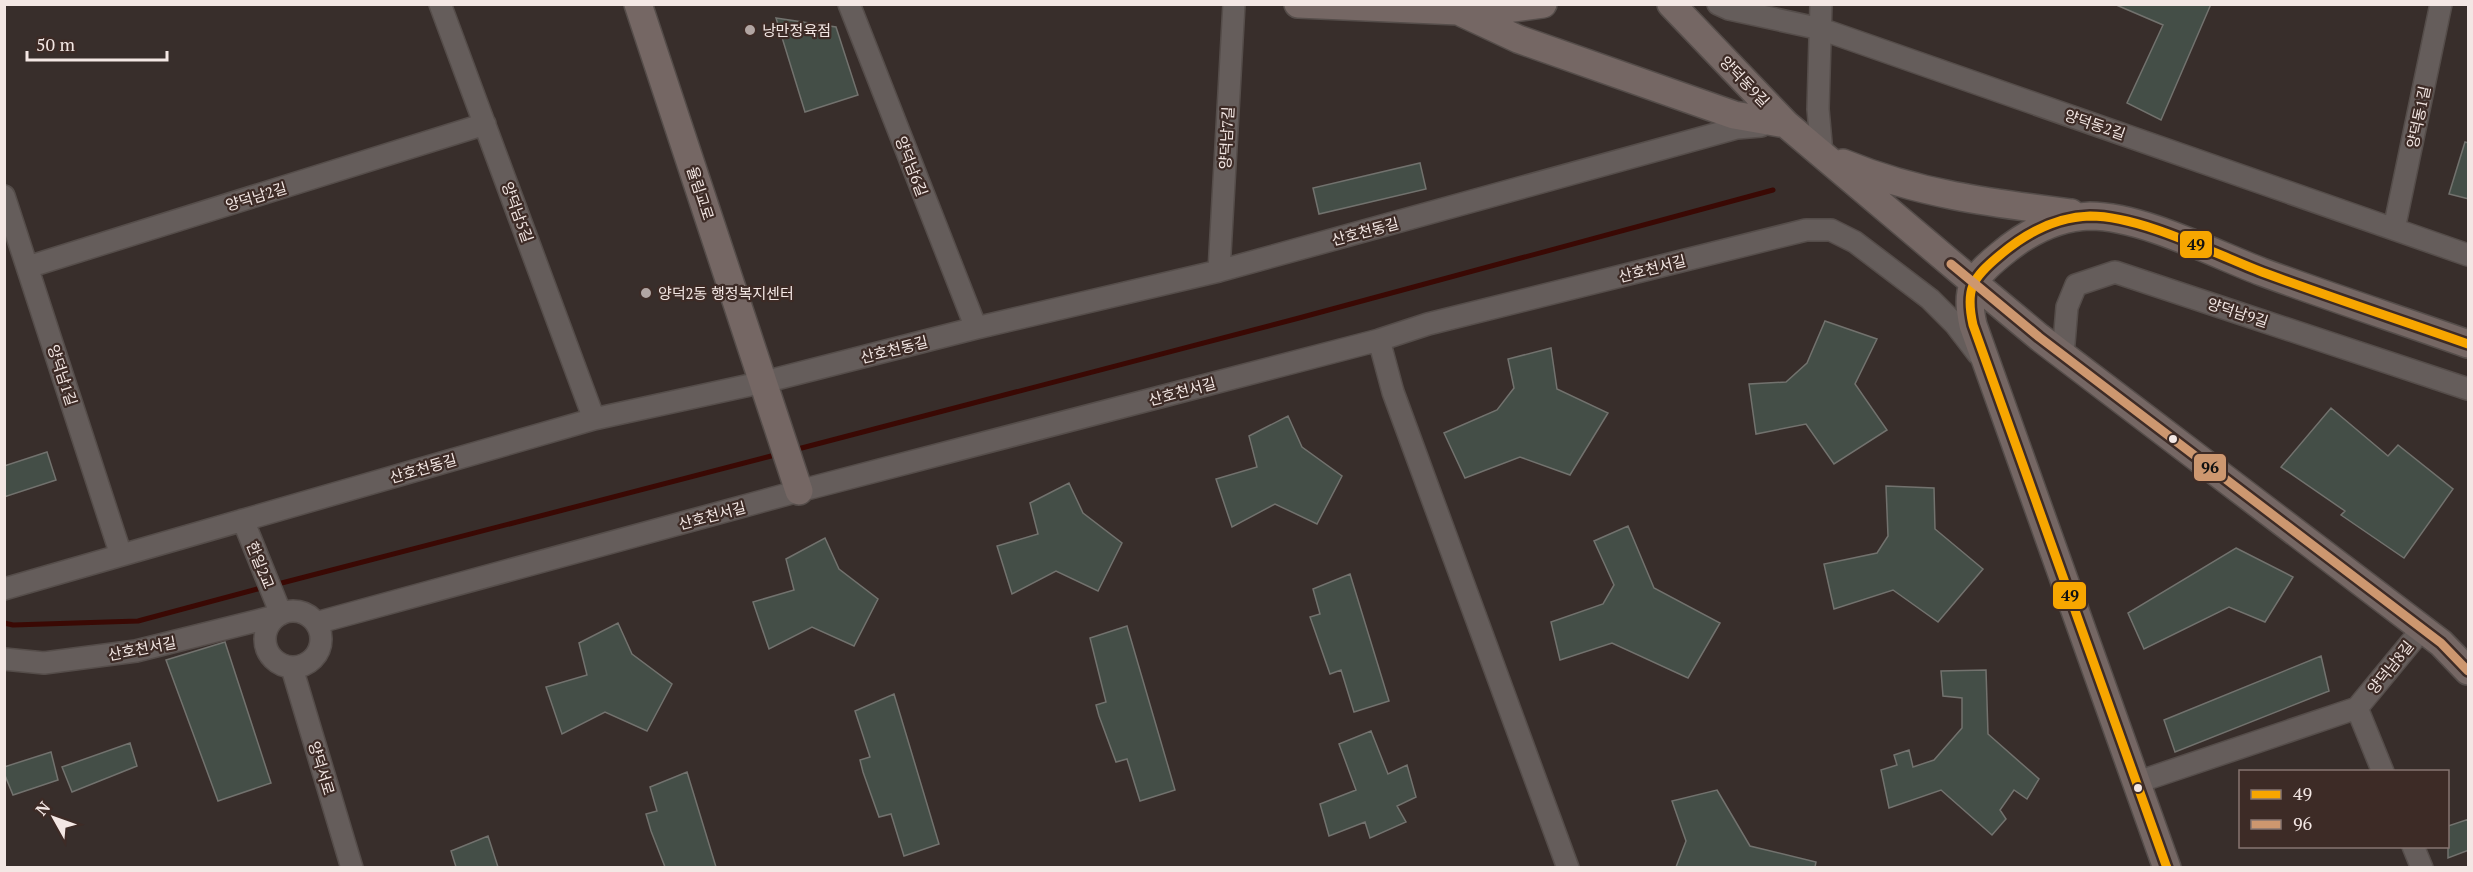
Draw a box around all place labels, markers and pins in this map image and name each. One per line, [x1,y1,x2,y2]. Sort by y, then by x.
place label: 낭만정육점 [762,20,831,40]
marker: 낭만정육점 [743,23,757,37]
place label: 양덕2동 행정복지센터 [658,283,794,303]
marker: 양덕2동 행정복지센터 [639,286,653,300]
unlabelled marker [2167,433,2179,445]
unlabelled marker [2132,782,2144,794]

